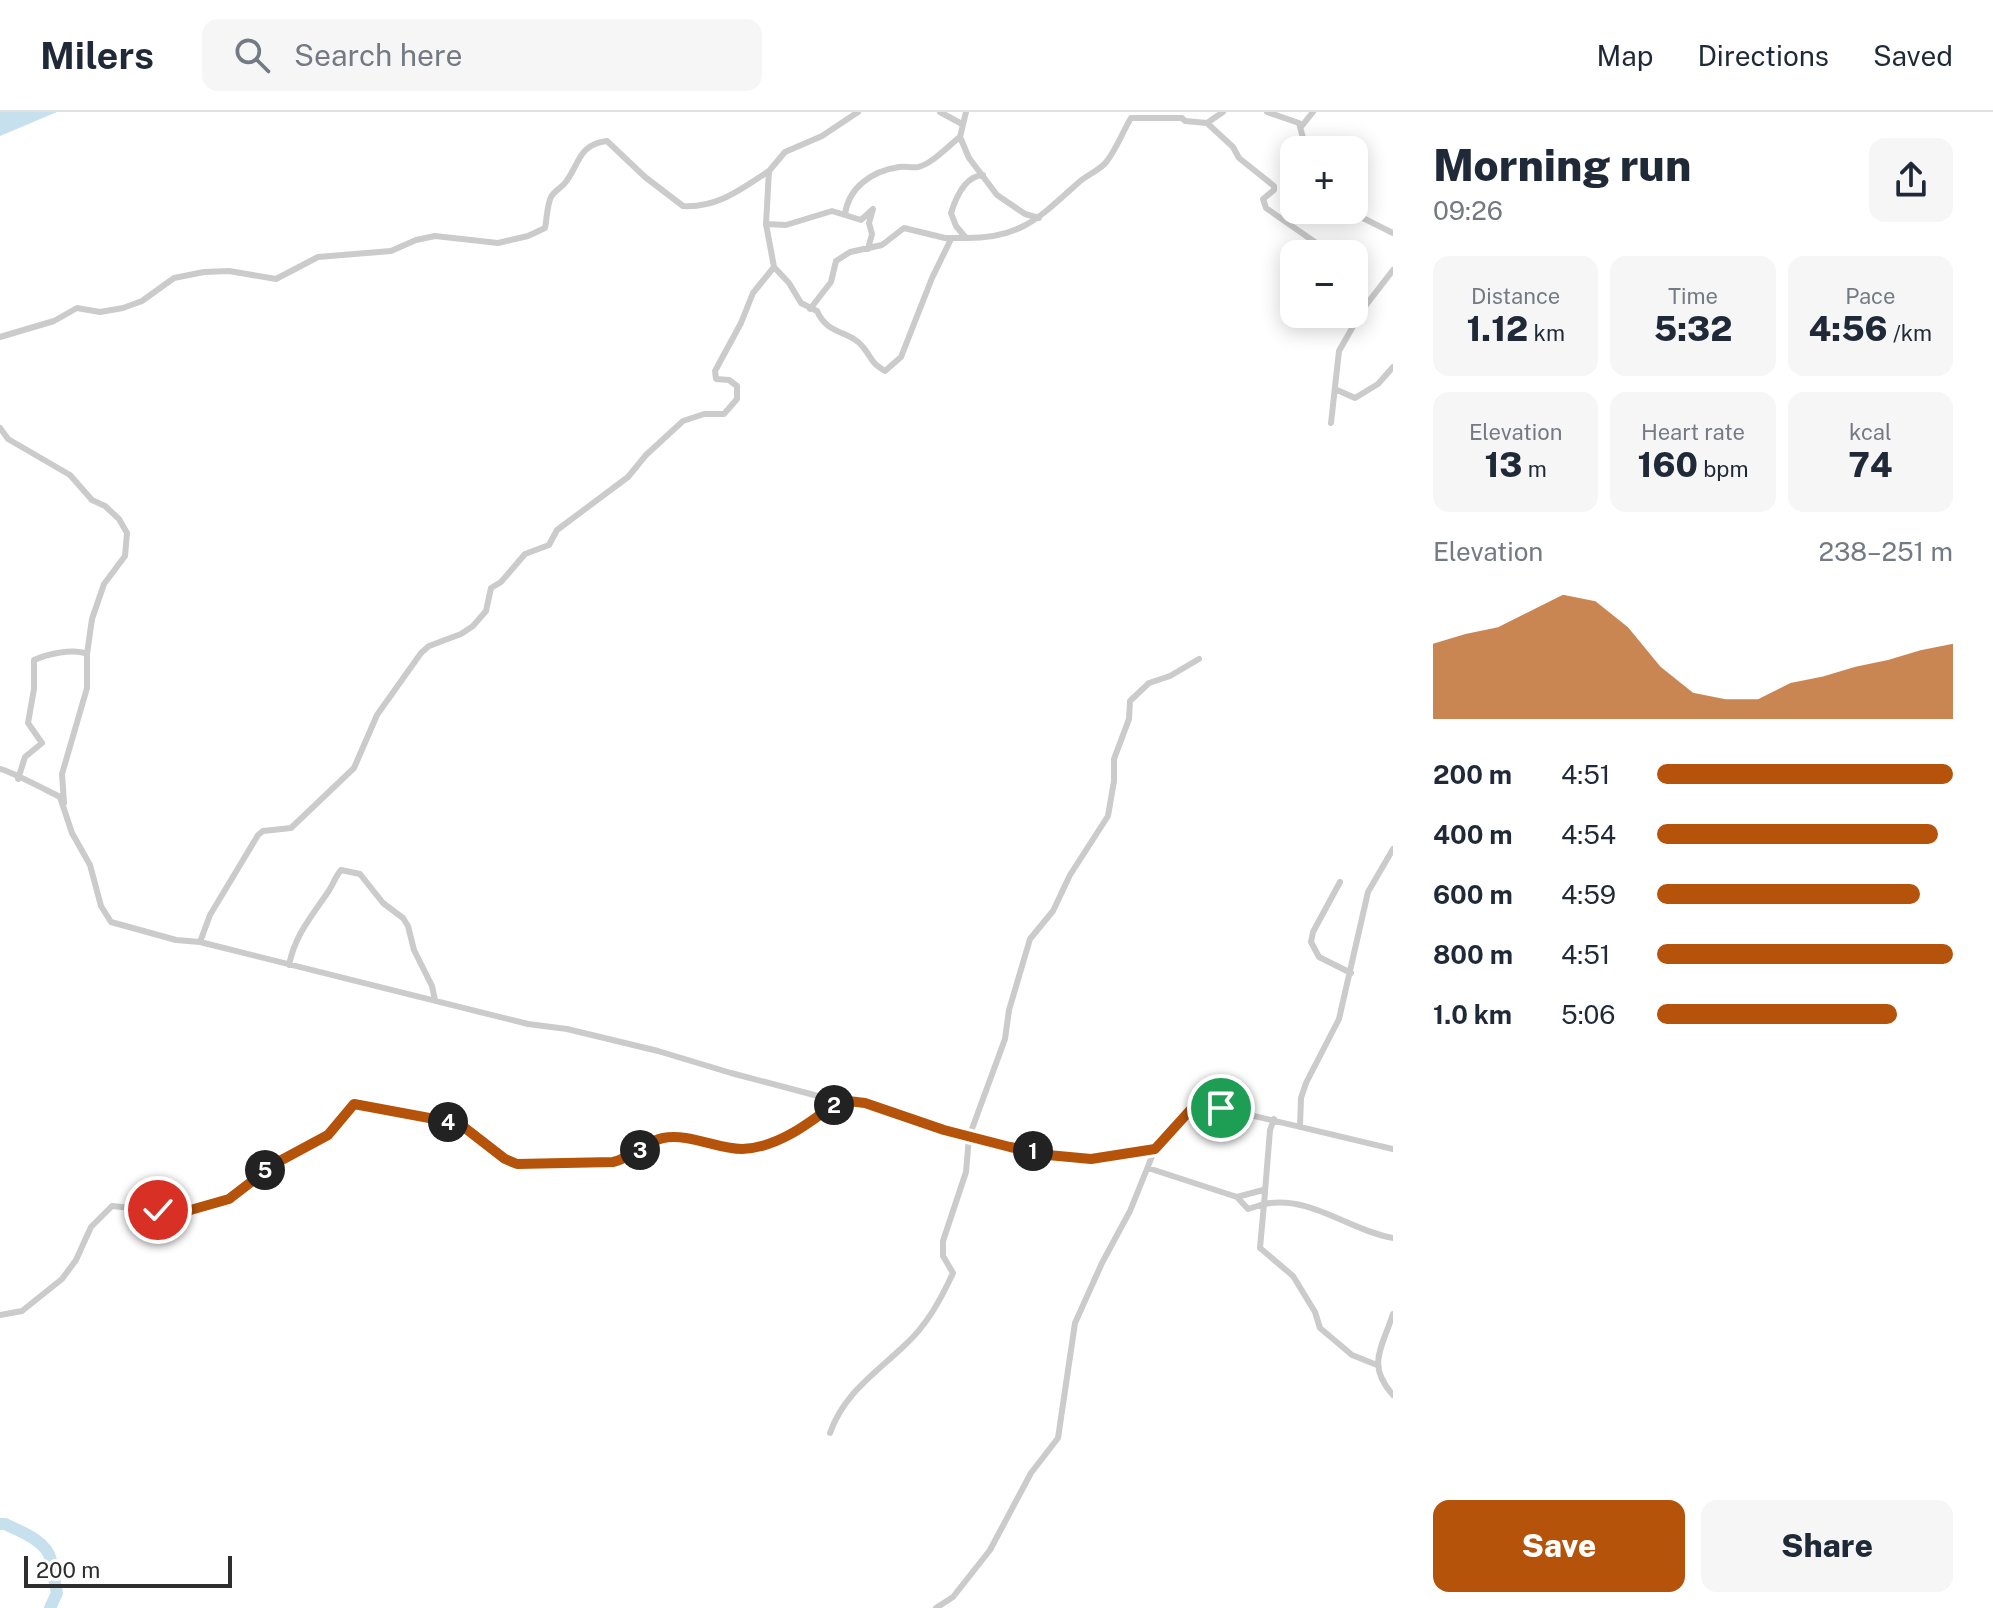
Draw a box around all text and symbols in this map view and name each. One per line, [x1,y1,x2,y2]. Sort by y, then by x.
search box [202,19,762,91]
text: Milers [40,33,154,78]
icon: search [230,33,274,77]
text: Search here [294,37,462,73]
text: Map [1597,39,1653,72]
text: Directions [1697,39,1829,72]
text: Saved [1873,39,1953,72]
map controls [1280,136,1368,328]
button: + [1280,136,1368,224]
button: share [1869,138,1953,222]
text: Morning run [1433,139,1691,191]
text: 09:26 [1433,195,1503,226]
button: − [1280,240,1368,328]
text: Distance [1471,283,1560,309]
text: Time [1668,283,1718,309]
text: Pace [1845,283,1895,309]
text: 1.12 [1466,309,1528,349]
text: 5:32 [1654,309,1732,349]
text: 4:56 [1809,309,1888,349]
text: km [1528,320,1565,346]
text: /km [1888,320,1932,346]
text: Elevation [1469,419,1562,445]
text: Heart rate [1641,419,1745,445]
text: kcal [1849,419,1892,445]
text: 13 [1484,445,1522,485]
text: 160 [1638,445,1698,485]
text: 74 [1848,445,1892,485]
text: m [1522,456,1547,482]
text: bpm [1698,456,1748,482]
text: Elevation [1433,536,1543,567]
text: 238–251 m [1818,536,1953,567]
text: 200 m [1433,759,1512,790]
text: 4:51 [1561,759,1610,790]
text: 400 m [1433,819,1513,850]
text: 4:54 [1561,819,1616,850]
text: 600 m [1433,879,1513,910]
text: 4:59 [1561,879,1616,910]
text: 800 m [1433,939,1513,970]
text: 4:51 [1561,939,1610,970]
text: 1.0 km [1433,999,1512,1030]
text: 5:06 [1561,999,1615,1030]
pin [1187,1074,1255,1142]
pin: 2 [814,1085,854,1125]
icon: arrive [1199,1086,1243,1130]
text: 2 [827,1092,841,1118]
pin: 4 [428,1102,468,1142]
text: 4 [441,1109,455,1135]
pin: 3 [620,1130,660,1170]
pin: 1 [1013,1131,1053,1171]
text: 3 [633,1137,647,1163]
text: 1 [1028,1138,1038,1164]
pin: 5 [245,1150,285,1190]
text: 5 [258,1157,272,1183]
pin [124,1176,192,1244]
icon: check [136,1188,180,1232]
button: Save [1433,1500,1685,1592]
button: Share [1701,1500,1953,1592]
scale bar [24,1552,232,1588]
text: 200 m [36,1557,100,1583]

